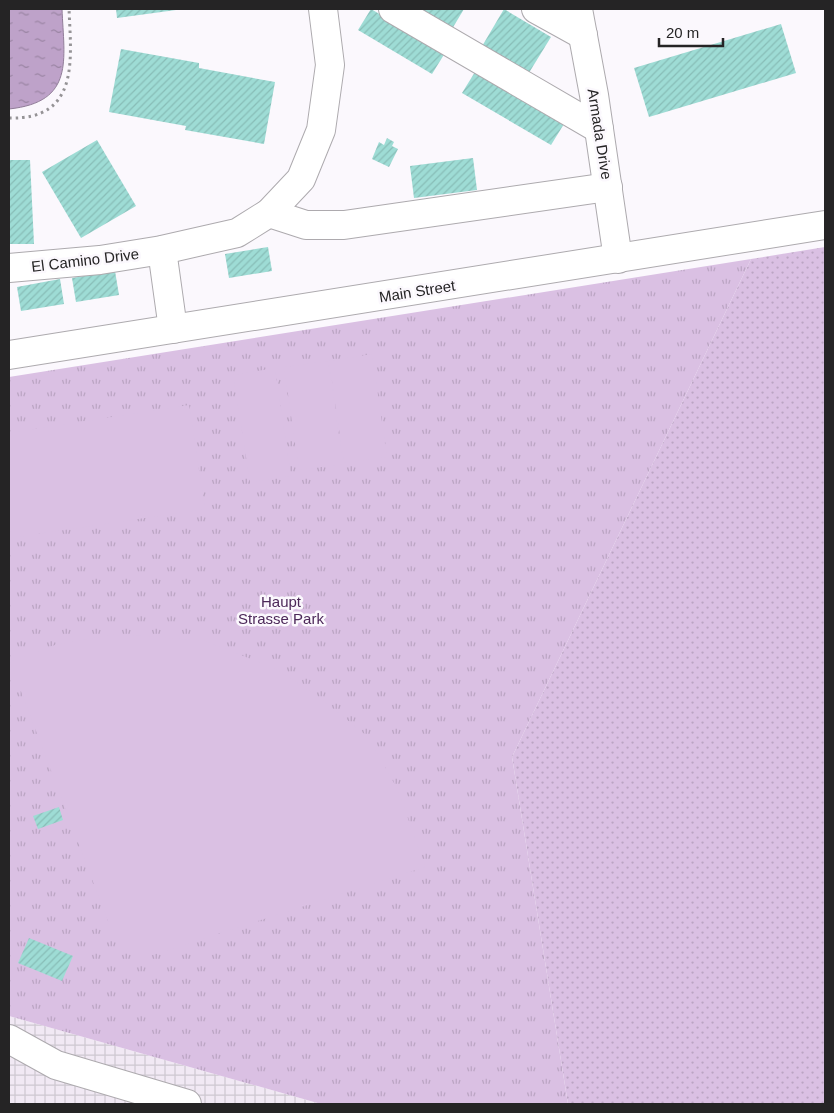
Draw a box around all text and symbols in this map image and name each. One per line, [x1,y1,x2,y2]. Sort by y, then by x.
scale bar [659,15,723,47]
text: 20 m [666,24,699,41]
street label: Armada Drive [584,87,616,181]
street label: El Camino Drive [30,245,140,275]
street label: Main Street [378,276,457,305]
park label: Haupt Strasse Park [238,593,324,627]

